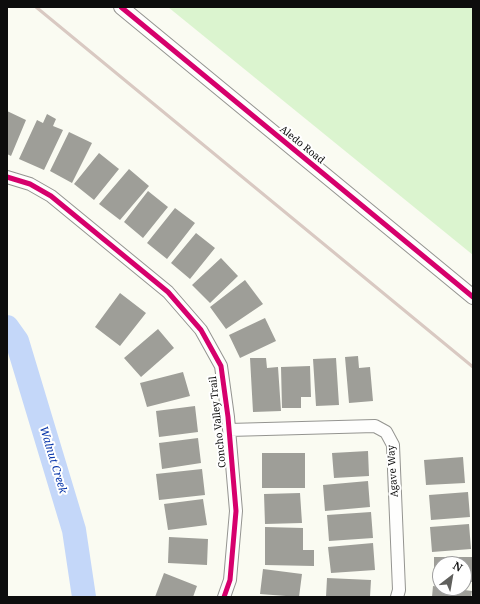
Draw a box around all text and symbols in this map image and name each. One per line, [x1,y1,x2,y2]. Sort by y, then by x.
street label: Aledo Road [277,123,327,167]
street label: Concho Valley Trail [207,376,229,468]
water label: Walnut Creek [37,425,69,495]
street label: Agave Way [385,444,401,498]
north arrow [432,556,472,596]
text: N [450,557,465,575]

